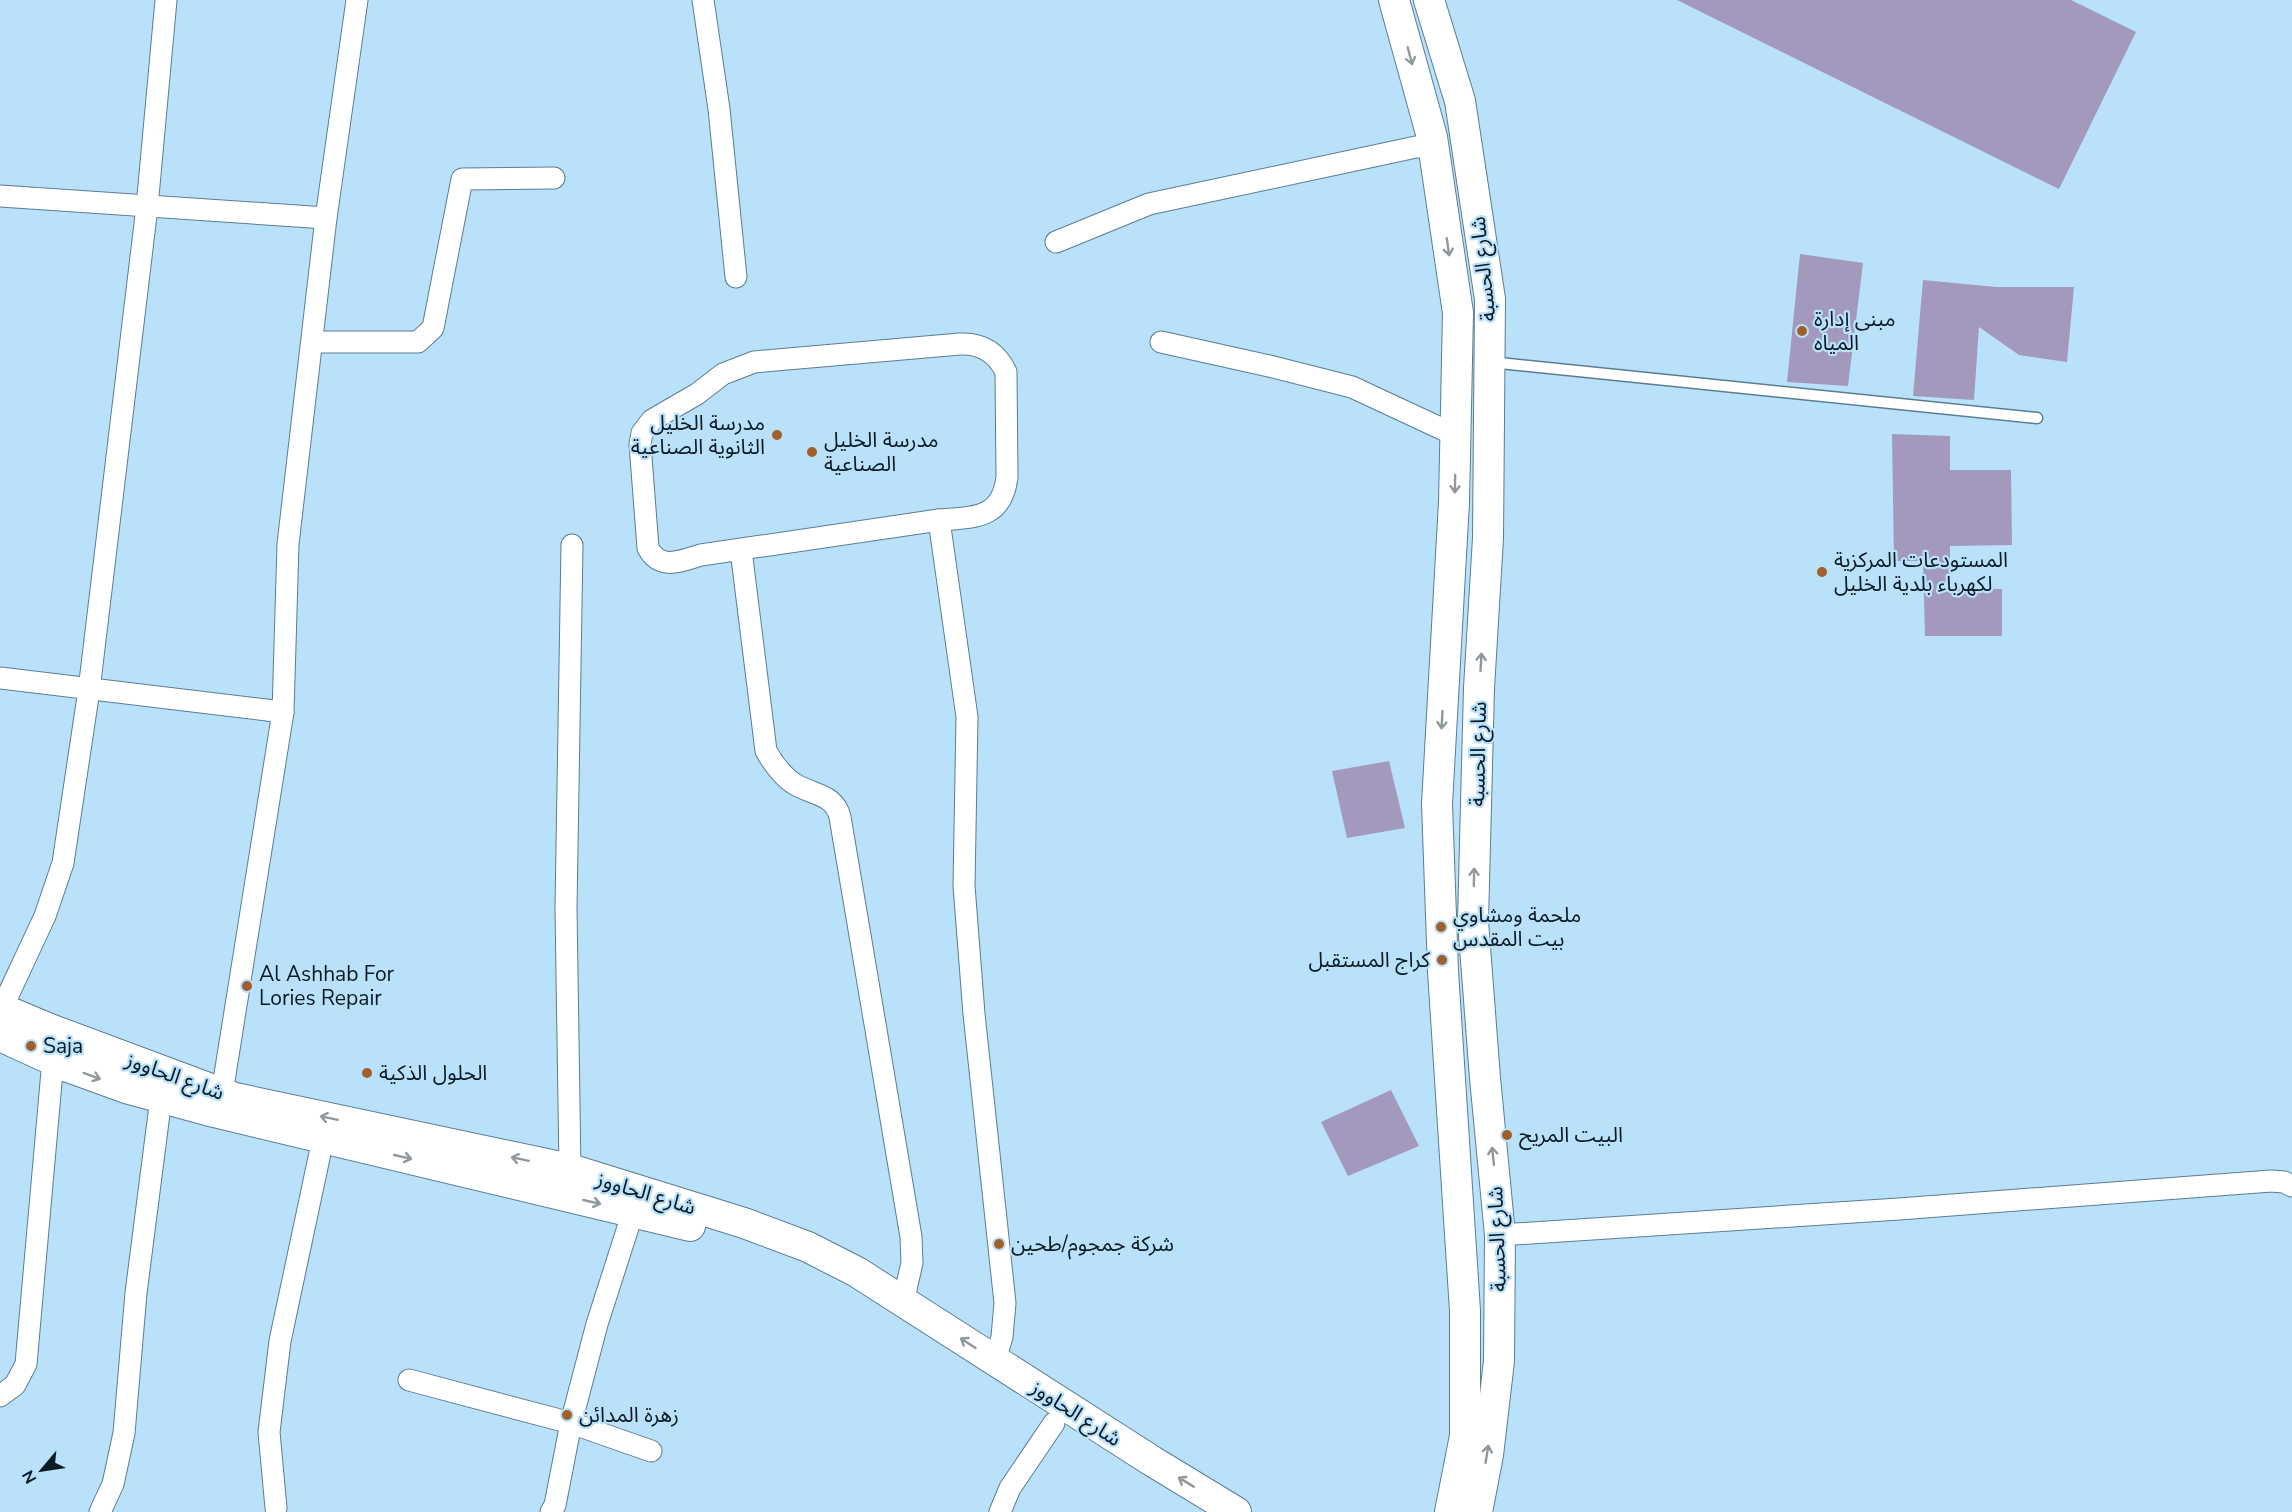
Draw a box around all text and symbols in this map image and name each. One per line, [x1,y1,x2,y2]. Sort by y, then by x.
one-way arrow [1405,47,1416,66]
street label: شارع الحسبة [1464,215,1503,323]
one-way arrow [1443,237,1454,257]
place label: مبنى إدارة المياه [1814,305,1896,357]
marker: مبنى إدارة المياه [1795,324,1809,338]
place label: مدرسة الخليل الثانوية الصناعية [631,409,765,461]
place label: مدرسة الخليل الصناعية [824,426,939,478]
marker: مدرسة الخليل الثانوية الصناعية [770,428,784,442]
marker: مدرسة الخليل الصناعية [805,445,819,459]
one-way arrow [1449,473,1461,493]
place label: المستودعات المركزية لكهرباء بلدية الخليل [1834,546,2008,598]
marker: المستودعات المركزية لكهرباء بلدية الخليل [1815,565,1829,579]
one-way arrow [1475,652,1486,672]
street label: شارع الحسبة [1463,701,1494,807]
one-way arrow [1436,710,1447,730]
one-way arrow [1469,868,1480,888]
place label: ملحمة ومشاوي بيت المقدس [1453,901,1581,953]
marker: ملحمة ومشاوي بيت المقدس [1434,920,1448,934]
place label: كراج المستقبل [1309,946,1430,975]
marker: كراج المستقبل [1435,953,1449,967]
place label: Al Ashhab For Lories Repair [259,960,395,1012]
marker: Al Ashhab For Lories Repair [240,979,254,993]
place label: Saja [43,1032,83,1060]
marker: Saja [24,1039,38,1053]
street label: شارع الحاووز [121,1045,228,1108]
place label: الحلول الذكية [379,1059,487,1087]
marker: الحلول الذكية [360,1066,374,1080]
one-way arrow [82,1071,101,1082]
one-way arrow [320,1112,339,1123]
place label: البيت المريح [1519,1121,1623,1150]
marker: البيت المريح [1500,1128,1514,1142]
one-way arrow [1487,1146,1498,1166]
one-way arrow [393,1152,412,1164]
one-way arrow [510,1152,529,1164]
street label: شارع الحاووز [592,1164,699,1222]
street label: شارع الحسبة [1481,1186,1514,1292]
one-way arrow [582,1197,602,1208]
place label: شركة جمجوم/طحين [1011,1230,1174,1260]
marker: شركة جمجوم/طحين [992,1237,1006,1251]
one-way arrow [960,1337,977,1349]
street label: شارع الحاووز [1024,1373,1127,1454]
place label: زهرة المدائن [579,1401,679,1429]
marker: زهرة المدائن [560,1408,574,1422]
north arrow [12,1440,72,1500]
one-way arrow [1482,1445,1493,1465]
text: N [17,1466,42,1487]
one-way arrow [1178,1475,1195,1487]

